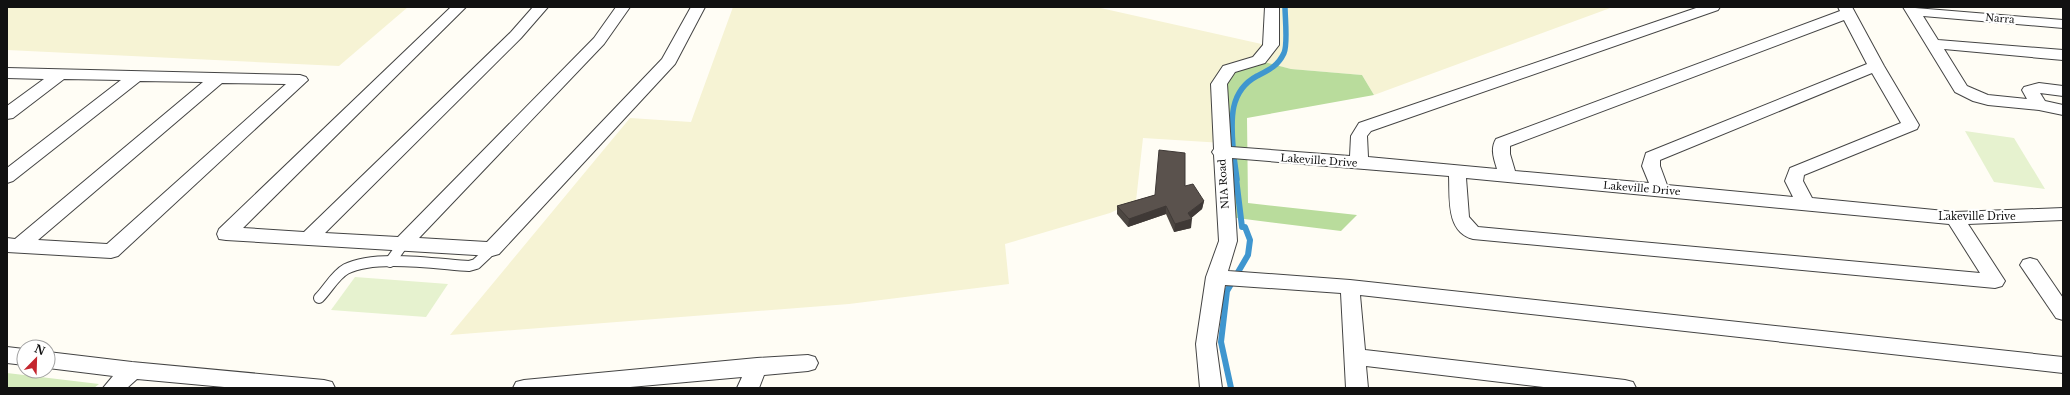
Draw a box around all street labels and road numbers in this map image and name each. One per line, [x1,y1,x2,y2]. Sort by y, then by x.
street label: Narra [1985,11,2016,26]
street label: Lakeville Drive [1280,151,1358,170]
street label: NIA Road [1215,158,1232,209]
street label: Lakeville Drive [1603,179,1681,198]
street label: Lakeville Drive [1938,210,2016,223]

